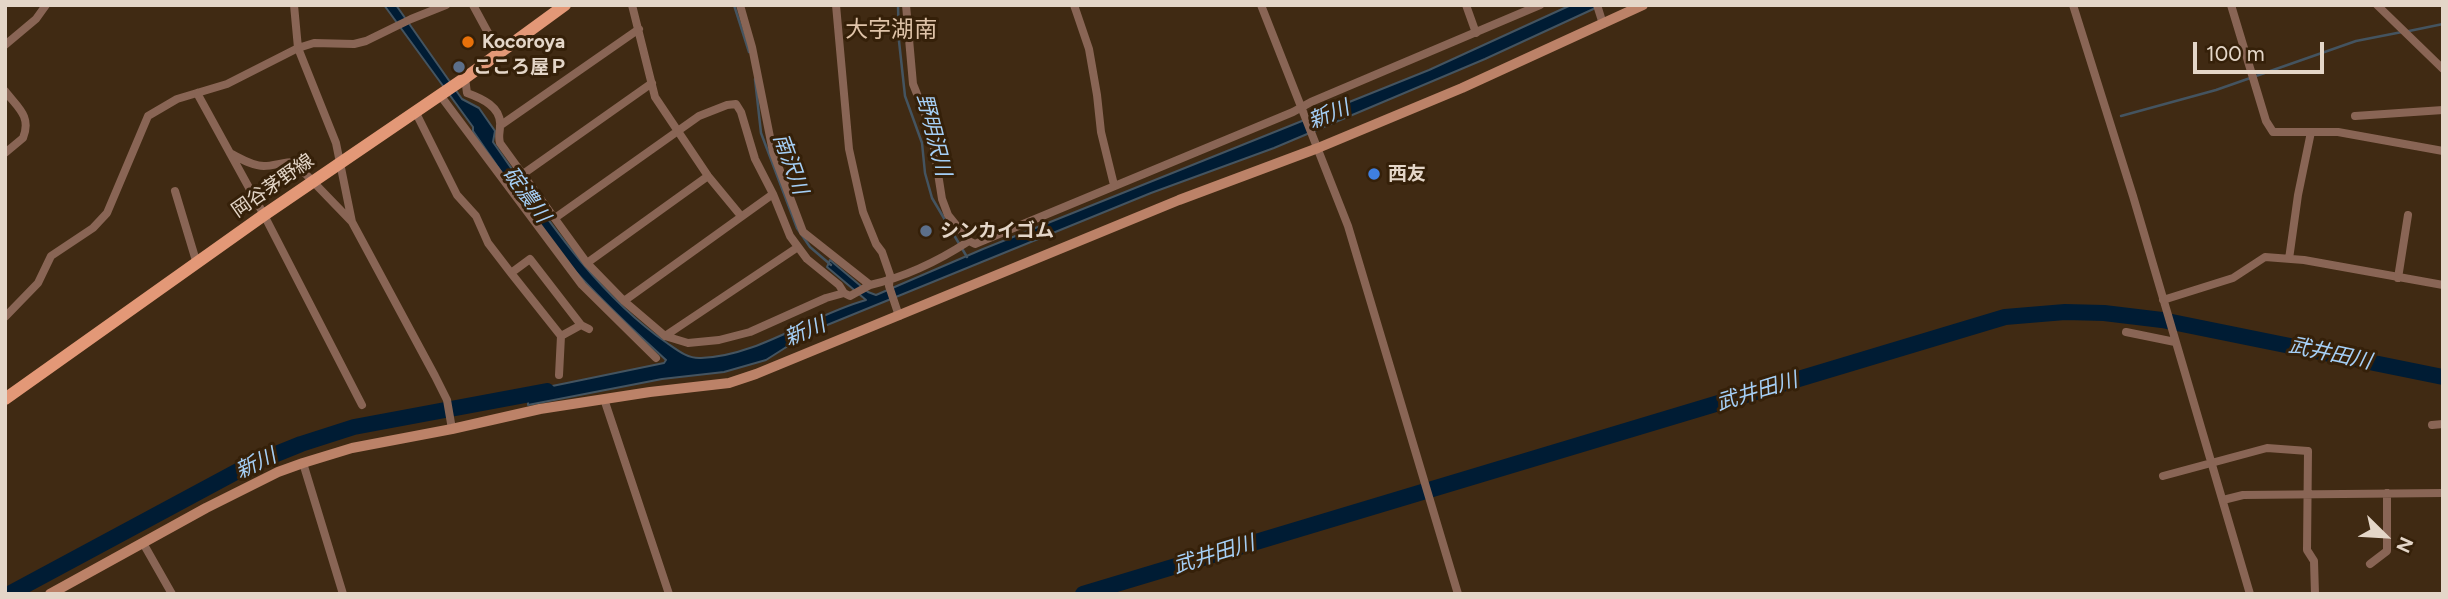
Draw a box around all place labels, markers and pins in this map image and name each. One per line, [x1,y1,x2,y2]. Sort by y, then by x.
place label: Kocoroya [482,31,565,53]
marker: Kocoroya [460,34,476,50]
place label: こころ屋Ｐ [473,56,568,78]
marker: こころ屋Ｐ [451,59,467,75]
place label: 西友 [1388,163,1426,185]
marker: 西友 [1366,166,1382,182]
place label: シンカイゴム [940,220,1054,242]
marker: シンカイゴム [918,223,934,239]

